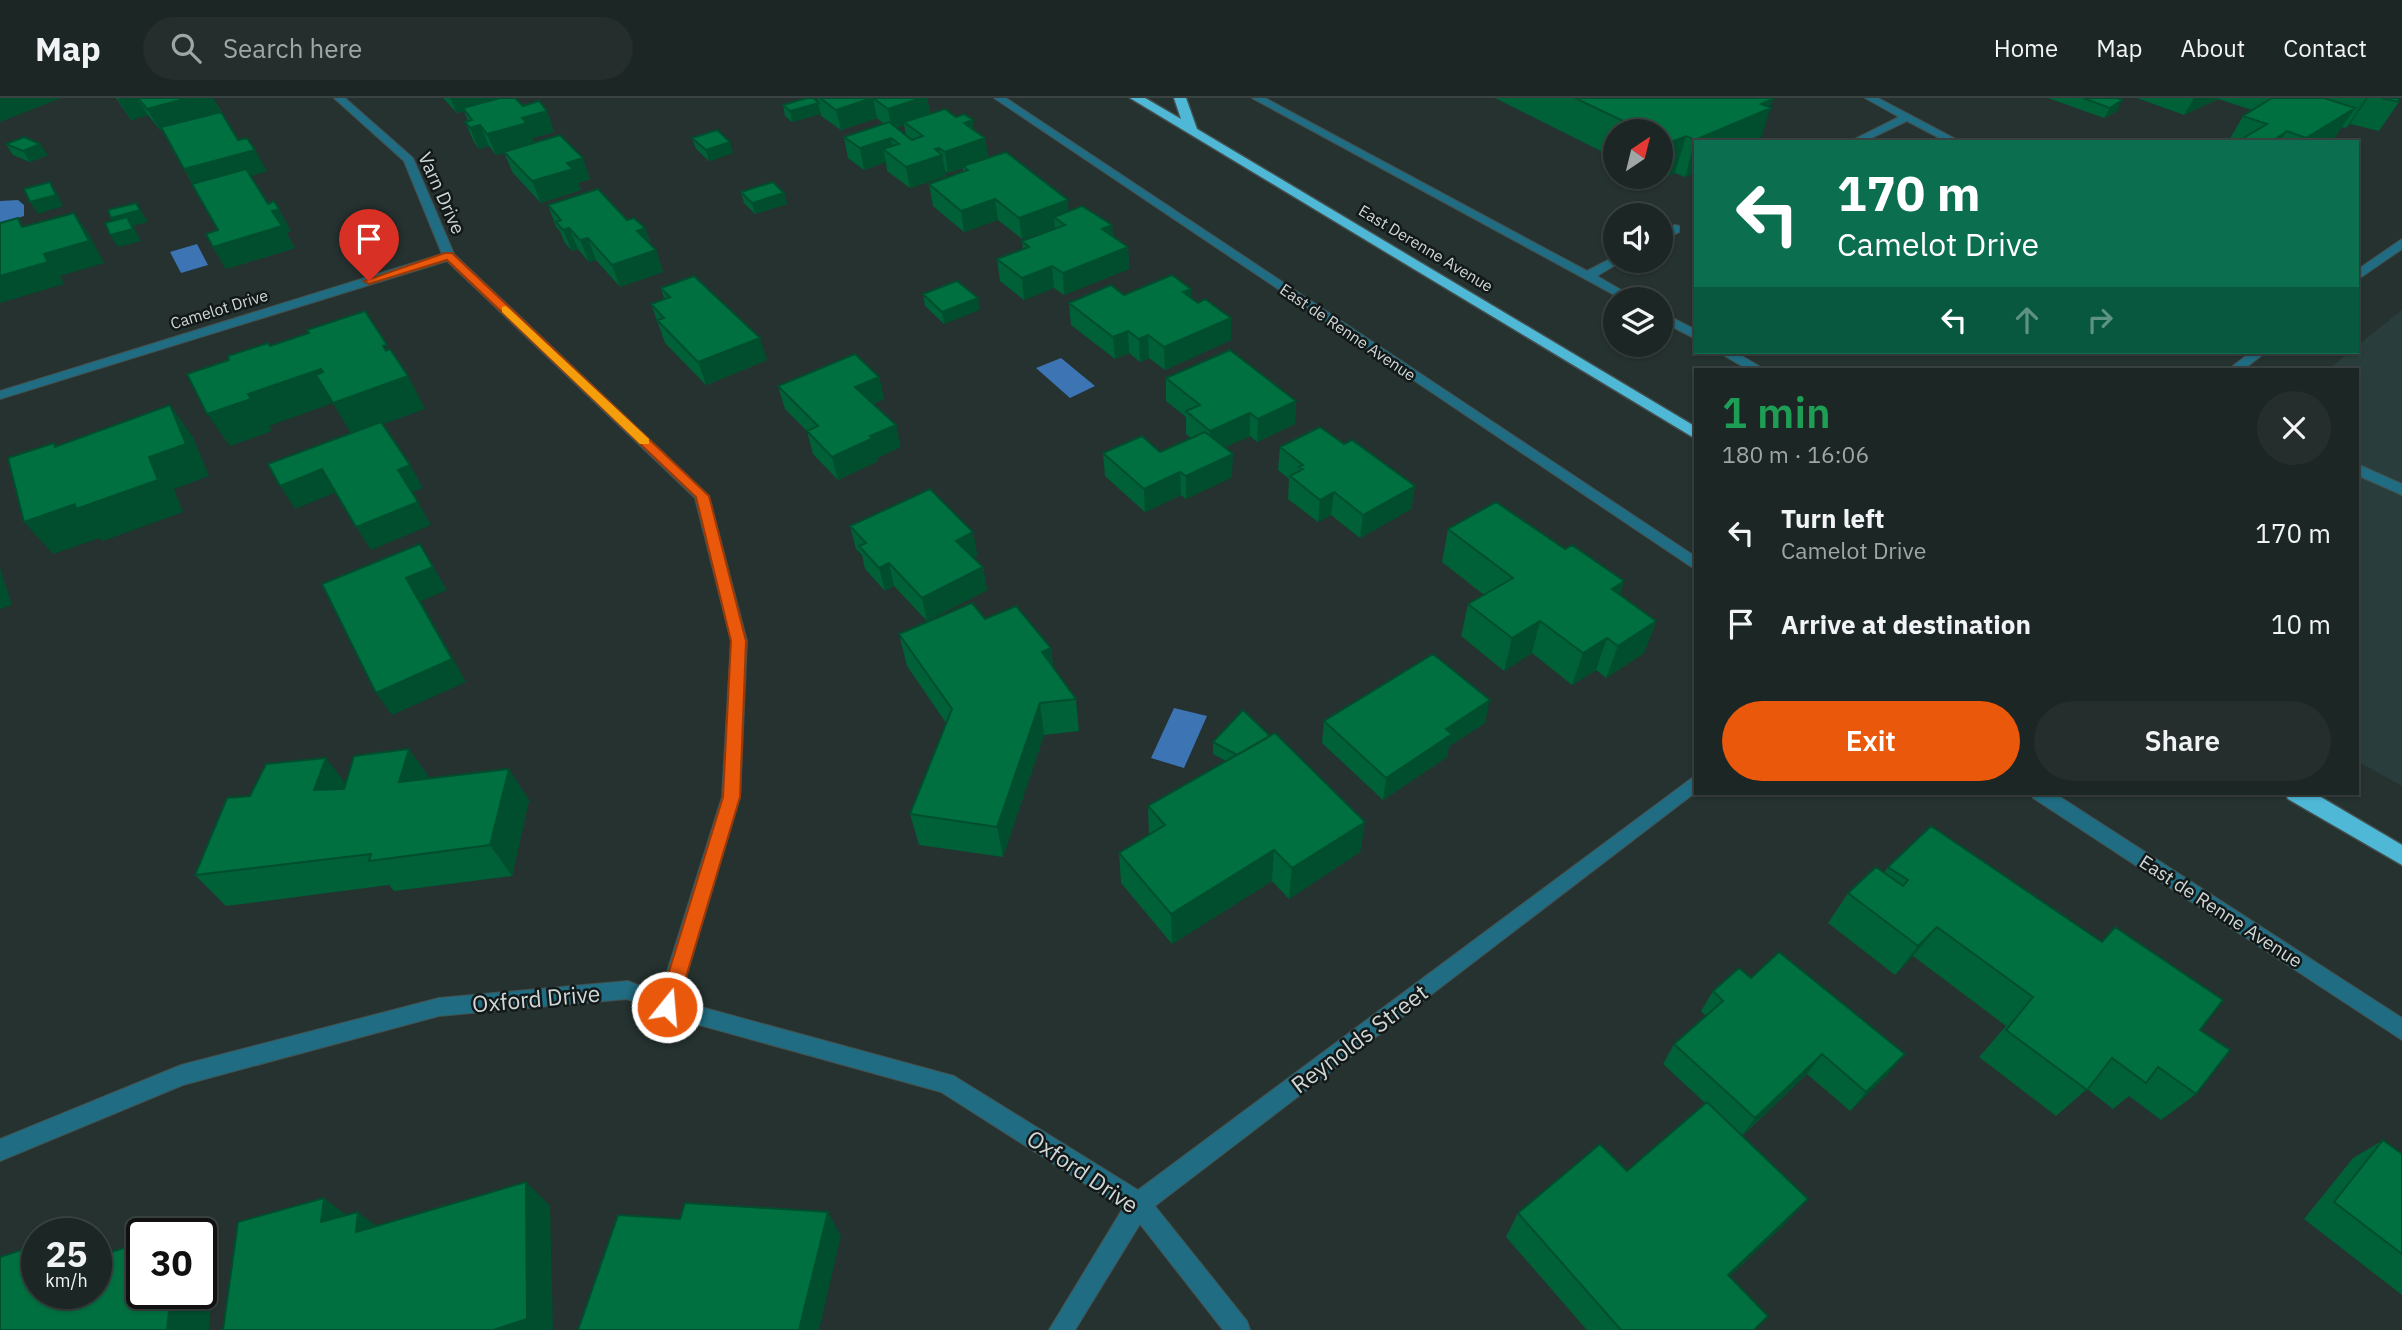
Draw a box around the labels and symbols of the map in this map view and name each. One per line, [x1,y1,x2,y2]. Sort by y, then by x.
north arrow [1603,119,1673,189]
street label: Varn Drive [413,148,471,238]
street label: East Derenne Avenue [1355,200,1497,296]
pin [339,209,399,281]
street label: East de Renne Avenue [1276,279,1420,385]
street label: Camelot Drive [168,285,270,333]
street label: East de Renne Avenue [2135,849,2307,973]
position arrow [630,970,704,1044]
street label: Oxford Drive [471,977,601,1019]
street label: Reynolds Street [1285,977,1433,1099]
street label: Oxford Drive [1021,1123,1145,1219]
speed limit sign: 30 [126,1218,217,1309]

